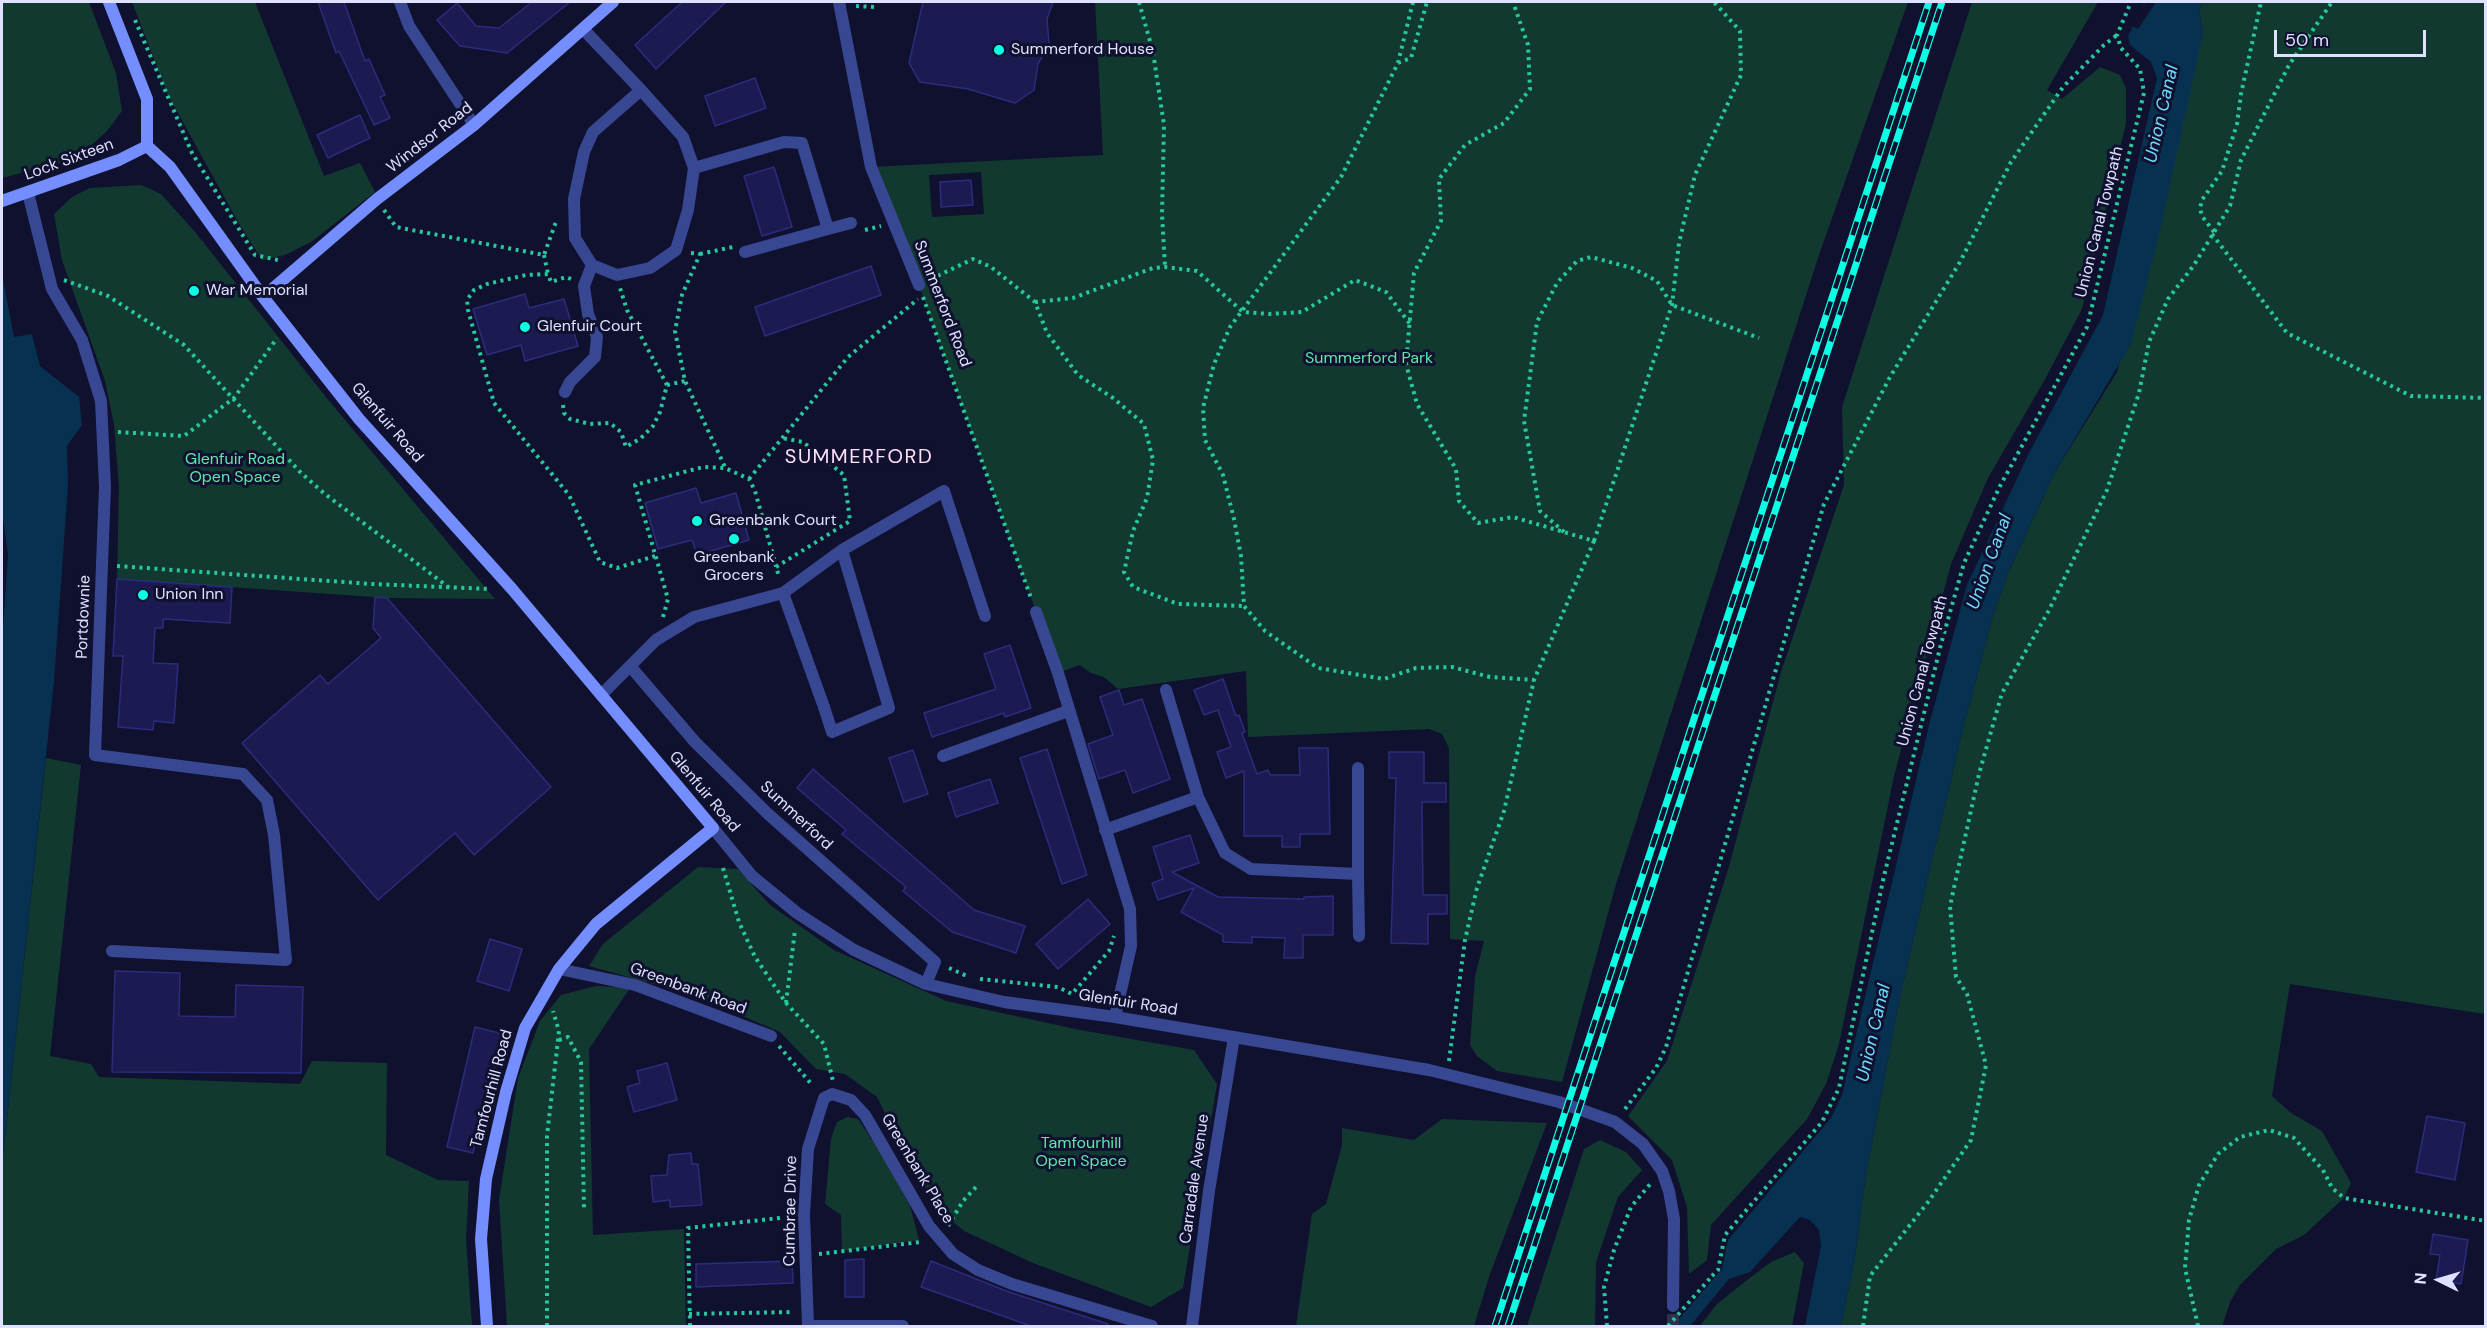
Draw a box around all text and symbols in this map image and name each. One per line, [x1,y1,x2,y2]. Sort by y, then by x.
scale bar [2277,18,2428,56]
text: 50 m [2285,28,2329,52]
place label: Summerford House [1011,40,1154,60]
marker: Summerford House [992,43,1006,57]
water label: Union Canal [2140,63,2184,165]
street label: Windsor Road [383,99,477,177]
street label: Lock Sixteen [22,135,116,185]
street label: Union Canal Towpath [2072,144,2128,300]
street label: Summerford Road [909,238,975,370]
place label: War Memorial [206,281,308,301]
marker: War Memorial [187,284,201,298]
place label: Glenfuir Court [537,317,642,337]
marker: Glenfuir Court [518,320,532,334]
park label: Summerford Park [1305,349,1433,369]
street label: Glenfuir Road [347,379,427,467]
district label: SUMMERFORD [785,446,933,470]
park label: Glenfuir Road Open Space [185,450,285,488]
place label: Greenbank Court [709,511,837,531]
water label: Union Canal [1963,511,2017,613]
marker: Greenbank Court [690,514,704,528]
marker: Greenbank Grocers [727,532,741,546]
place label: Greenbank Grocers [693,548,775,586]
street label: Portdownie [73,575,95,659]
place label: Union Inn [155,585,224,605]
marker: Union Inn [136,588,150,602]
street label: Union Canal Towpath [1894,594,1952,748]
street label: Glenfuir Road [665,748,743,836]
street label: Summerford [756,778,836,854]
street label: Greenbank Road [627,959,749,1019]
water label: Union Canal [1852,982,1896,1084]
street label: Glenfuir Road [1077,986,1179,1020]
street label: Tamfourhill Road [467,1028,517,1150]
street label: Greenbank Place [877,1110,957,1228]
street label: Carradale Avenue [1176,1113,1214,1245]
park label: Tamfourhill Open Space [1035,1134,1127,1172]
street label: Cumbrae Drive [780,1155,802,1267]
north arrow [2409,1250,2469,1310]
text: N [2410,1272,2432,1285]

